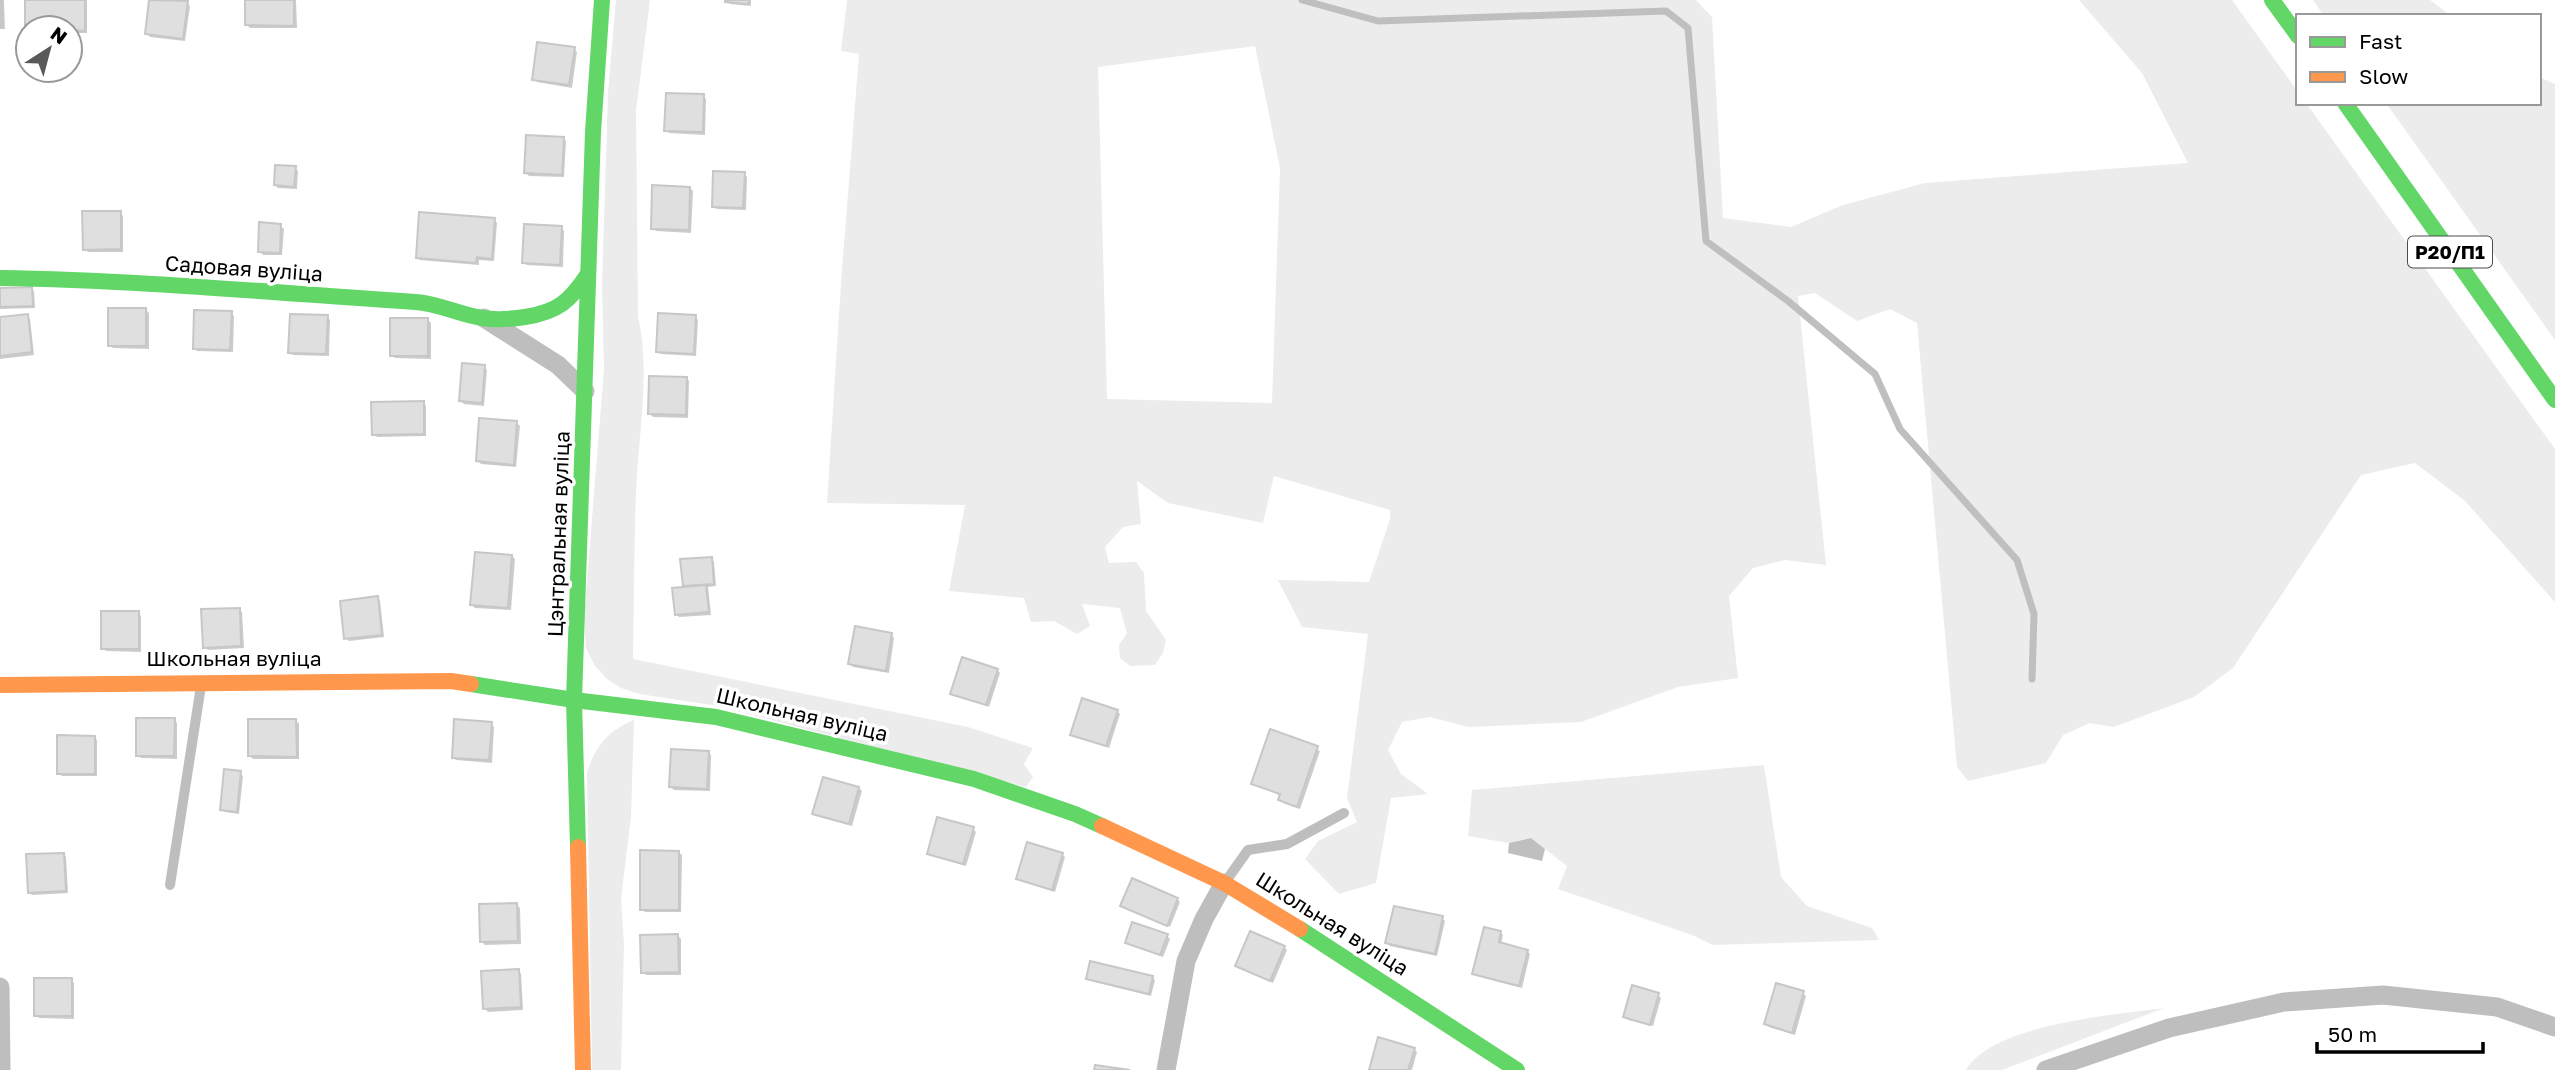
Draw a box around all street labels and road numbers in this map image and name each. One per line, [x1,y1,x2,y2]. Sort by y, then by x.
road number: Р20/П1 [2408,236,2492,268]
street label: Садовая вуліца [164,250,324,286]
street label: Цэнтральная вуліца [541,430,575,637]
street label: Школьная вуліца [146,645,322,671]
street label: Школьная вуліца [714,682,891,746]
street label: Школьная вуліца [1251,866,1414,981]

